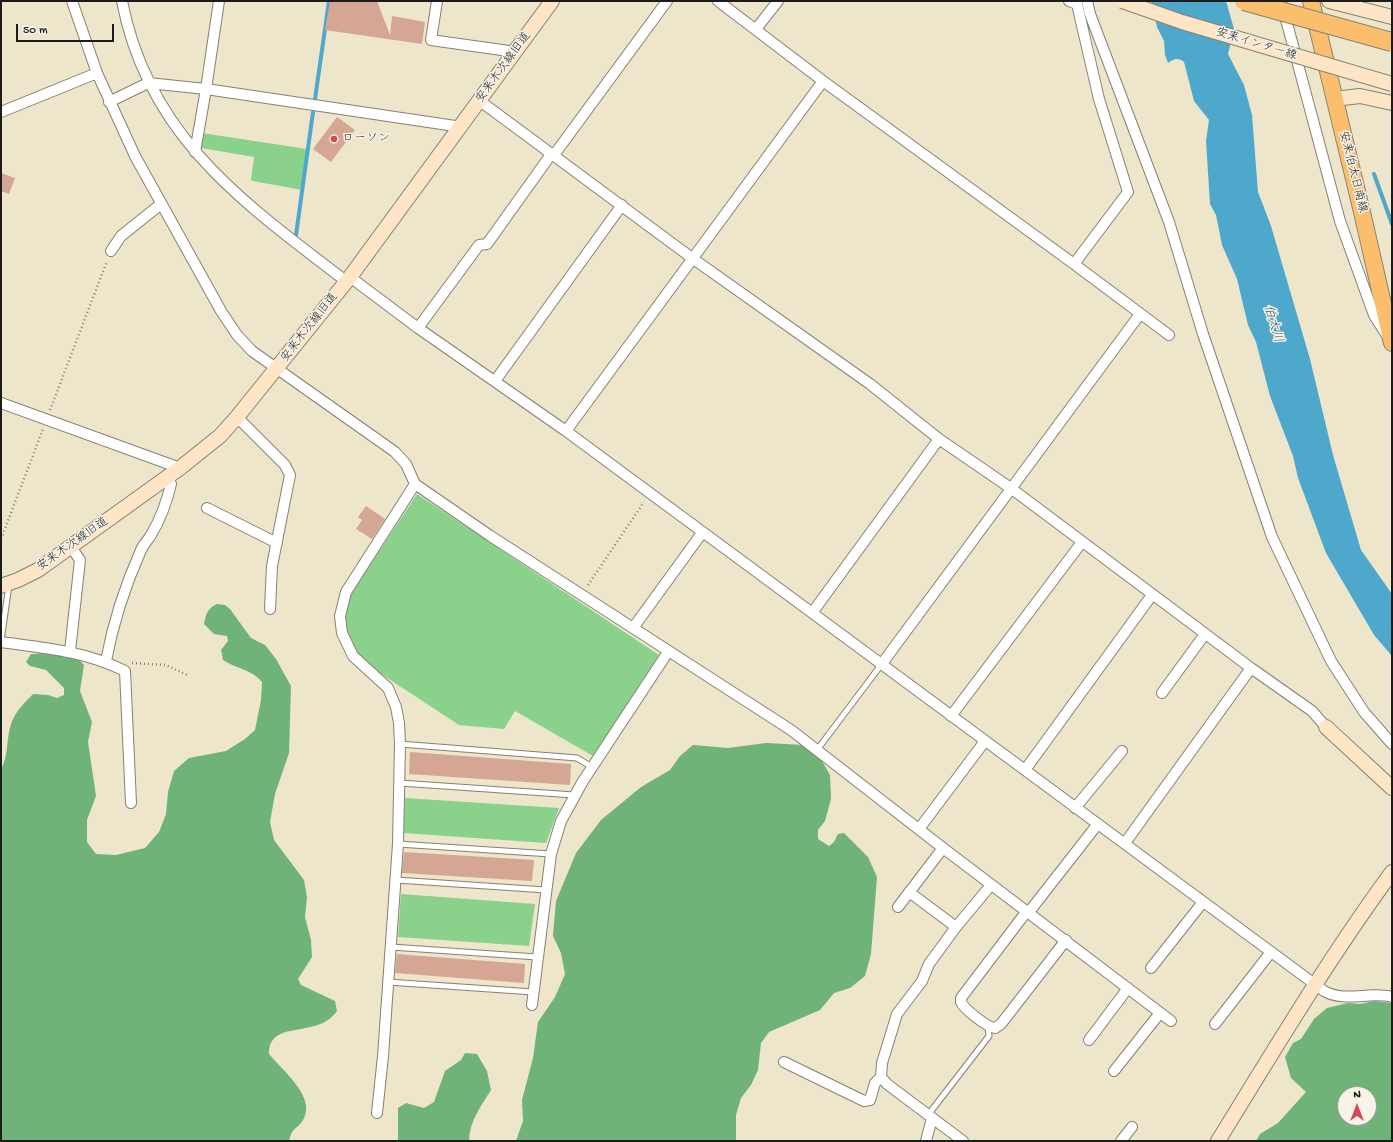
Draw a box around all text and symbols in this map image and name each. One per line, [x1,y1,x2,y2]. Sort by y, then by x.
scale bar [18,16,116,42]
text: 50 m [23,24,48,38]
street label: 安来インター線 [1214,26,1298,64]
street label: 安来木次線旧道 [473,30,535,106]
street label: 安来伯太日南線 [1335,130,1369,214]
place label: ローソン [342,132,390,146]
marker: ローソン [329,134,339,144]
street label: 安来木次線旧道 [278,290,342,366]
water label: 伯太川 [1259,303,1285,345]
street label: 安来木次線旧道 [34,515,112,575]
north arrow [1337,1086,1377,1126]
text: N [1353,1089,1361,1101]

